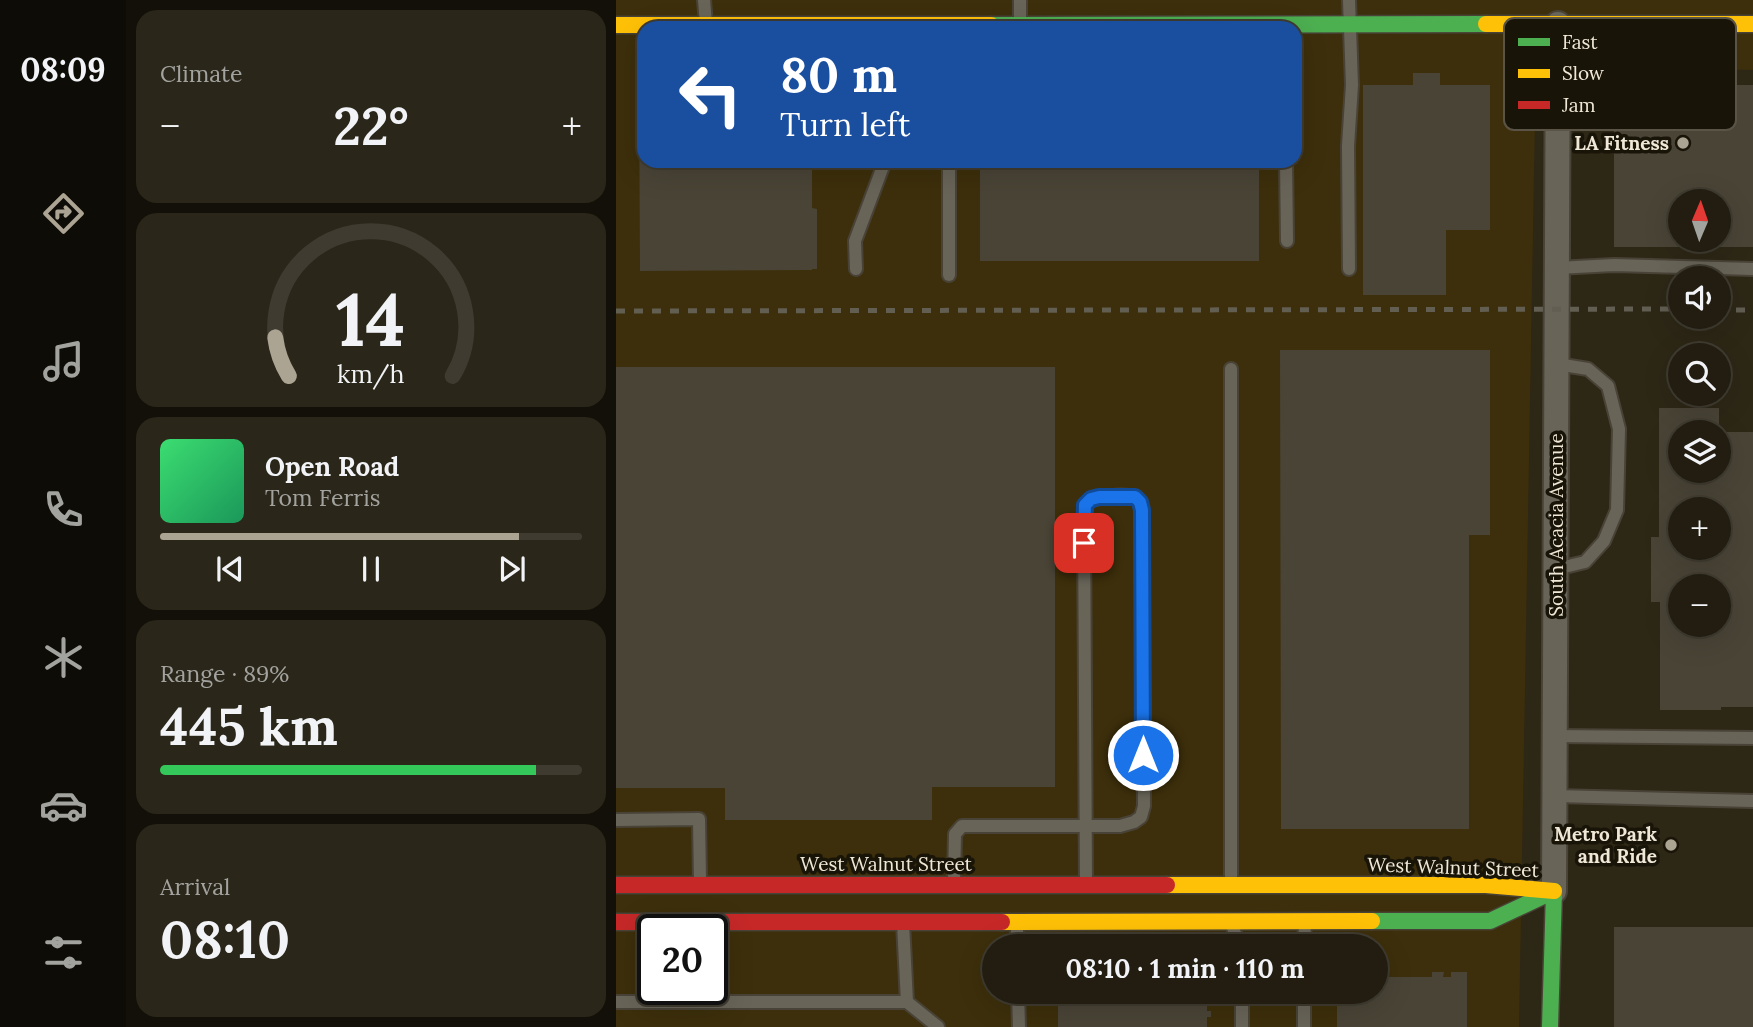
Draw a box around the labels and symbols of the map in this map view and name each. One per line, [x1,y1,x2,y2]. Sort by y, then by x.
legend [1504,18,1736,130]
text: Fast [1562,30,1598,54]
text: Slow [1562,61,1605,85]
text: Jam [1561,93,1596,117]
place label: LA Fitness [1574,131,1669,155]
marker: LA Fitness [1675,135,1691,151]
north arrow [1668,189,1731,252]
street label: South Acacia Avenue [1544,433,1568,617]
pin [1054,513,1114,573]
position arrow [1106,718,1180,792]
place label: Metro Park and Ride [1554,822,1657,868]
marker: Metro Park and Ride [1663,837,1679,853]
street label: West Walnut Street [800,852,973,876]
street label: West Walnut Street [1367,852,1540,882]
speed limit sign: 20 [637,914,728,1005]

